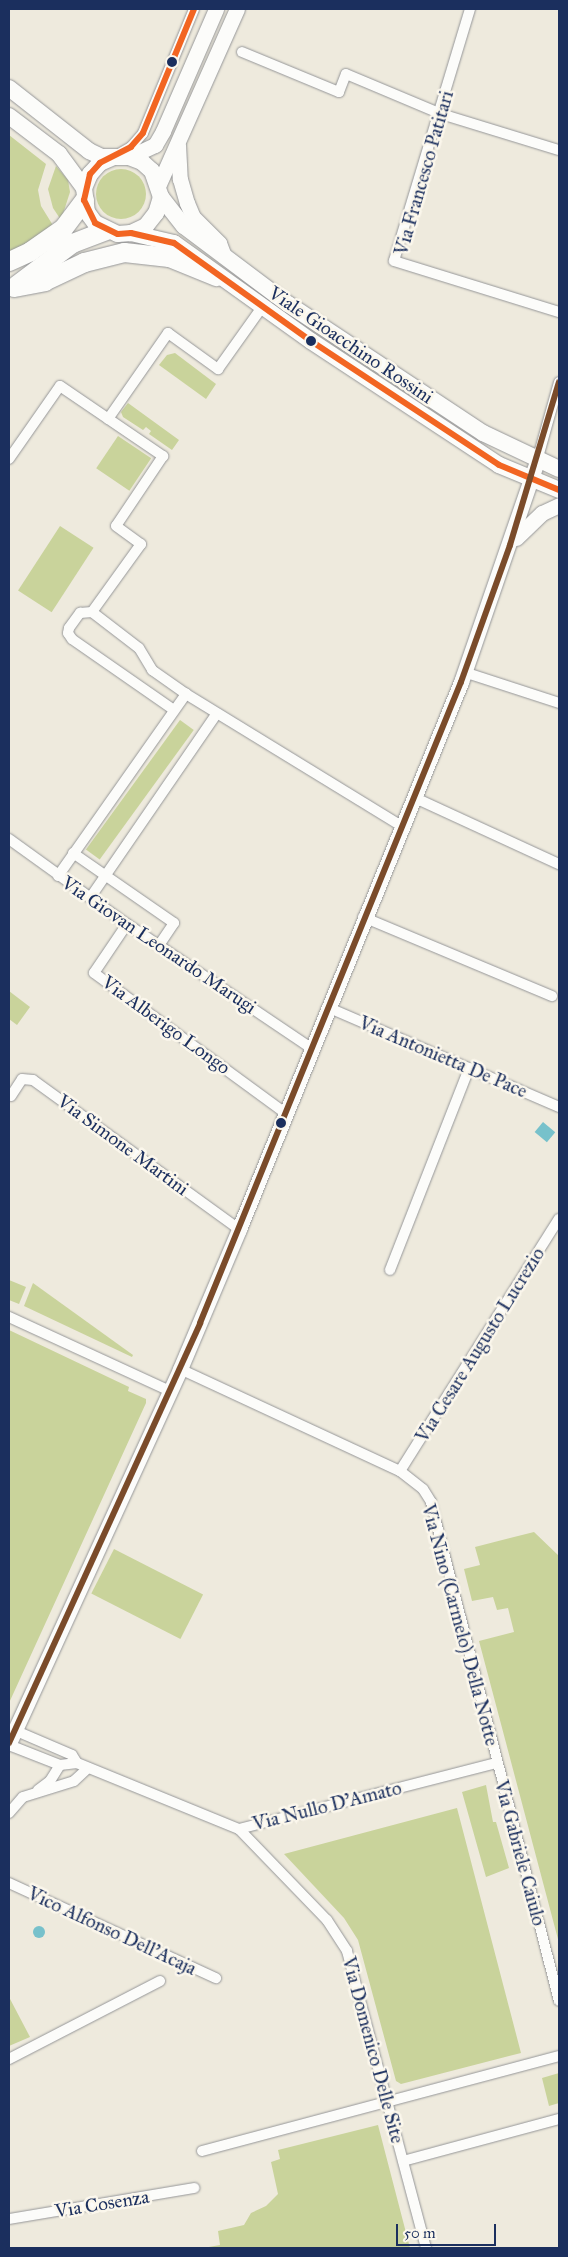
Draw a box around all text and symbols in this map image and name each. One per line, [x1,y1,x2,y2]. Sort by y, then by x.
unlabelled marker [167,57,177,67]
street label: Via Francesco Patitari [390,88,458,258]
street label: Viale Gioacchino Rossini [264,281,438,409]
unlabelled marker [306,336,316,346]
street label: Via Giovan Leonardo Marugi [57,871,261,1019]
street label: Via Alberigo Longo [97,971,235,1079]
street label: Via Antonietta De Pace [356,1011,530,1103]
street label: Via Simone Martini [53,1090,193,1200]
unlabelled marker [276,1118,286,1128]
street label: Via Cesare Augusto Lucrezio [411,1243,549,1447]
street label: Via Nino (Carmelo) Della Notte [417,1502,503,1748]
street label: Via Nullo D'Amato [250,1776,404,1836]
street label: Via Gabriele Caiulo [490,1778,550,1928]
street label: Vico Alfonso Dell'Acaja [24,1882,200,1980]
street label: Via Domenico Delle Site [337,1954,409,2146]
street label: Via Cosenza [53,2185,151,2223]
scale bar [398,2214,498,2246]
text: 50 m [404,2224,436,2242]

